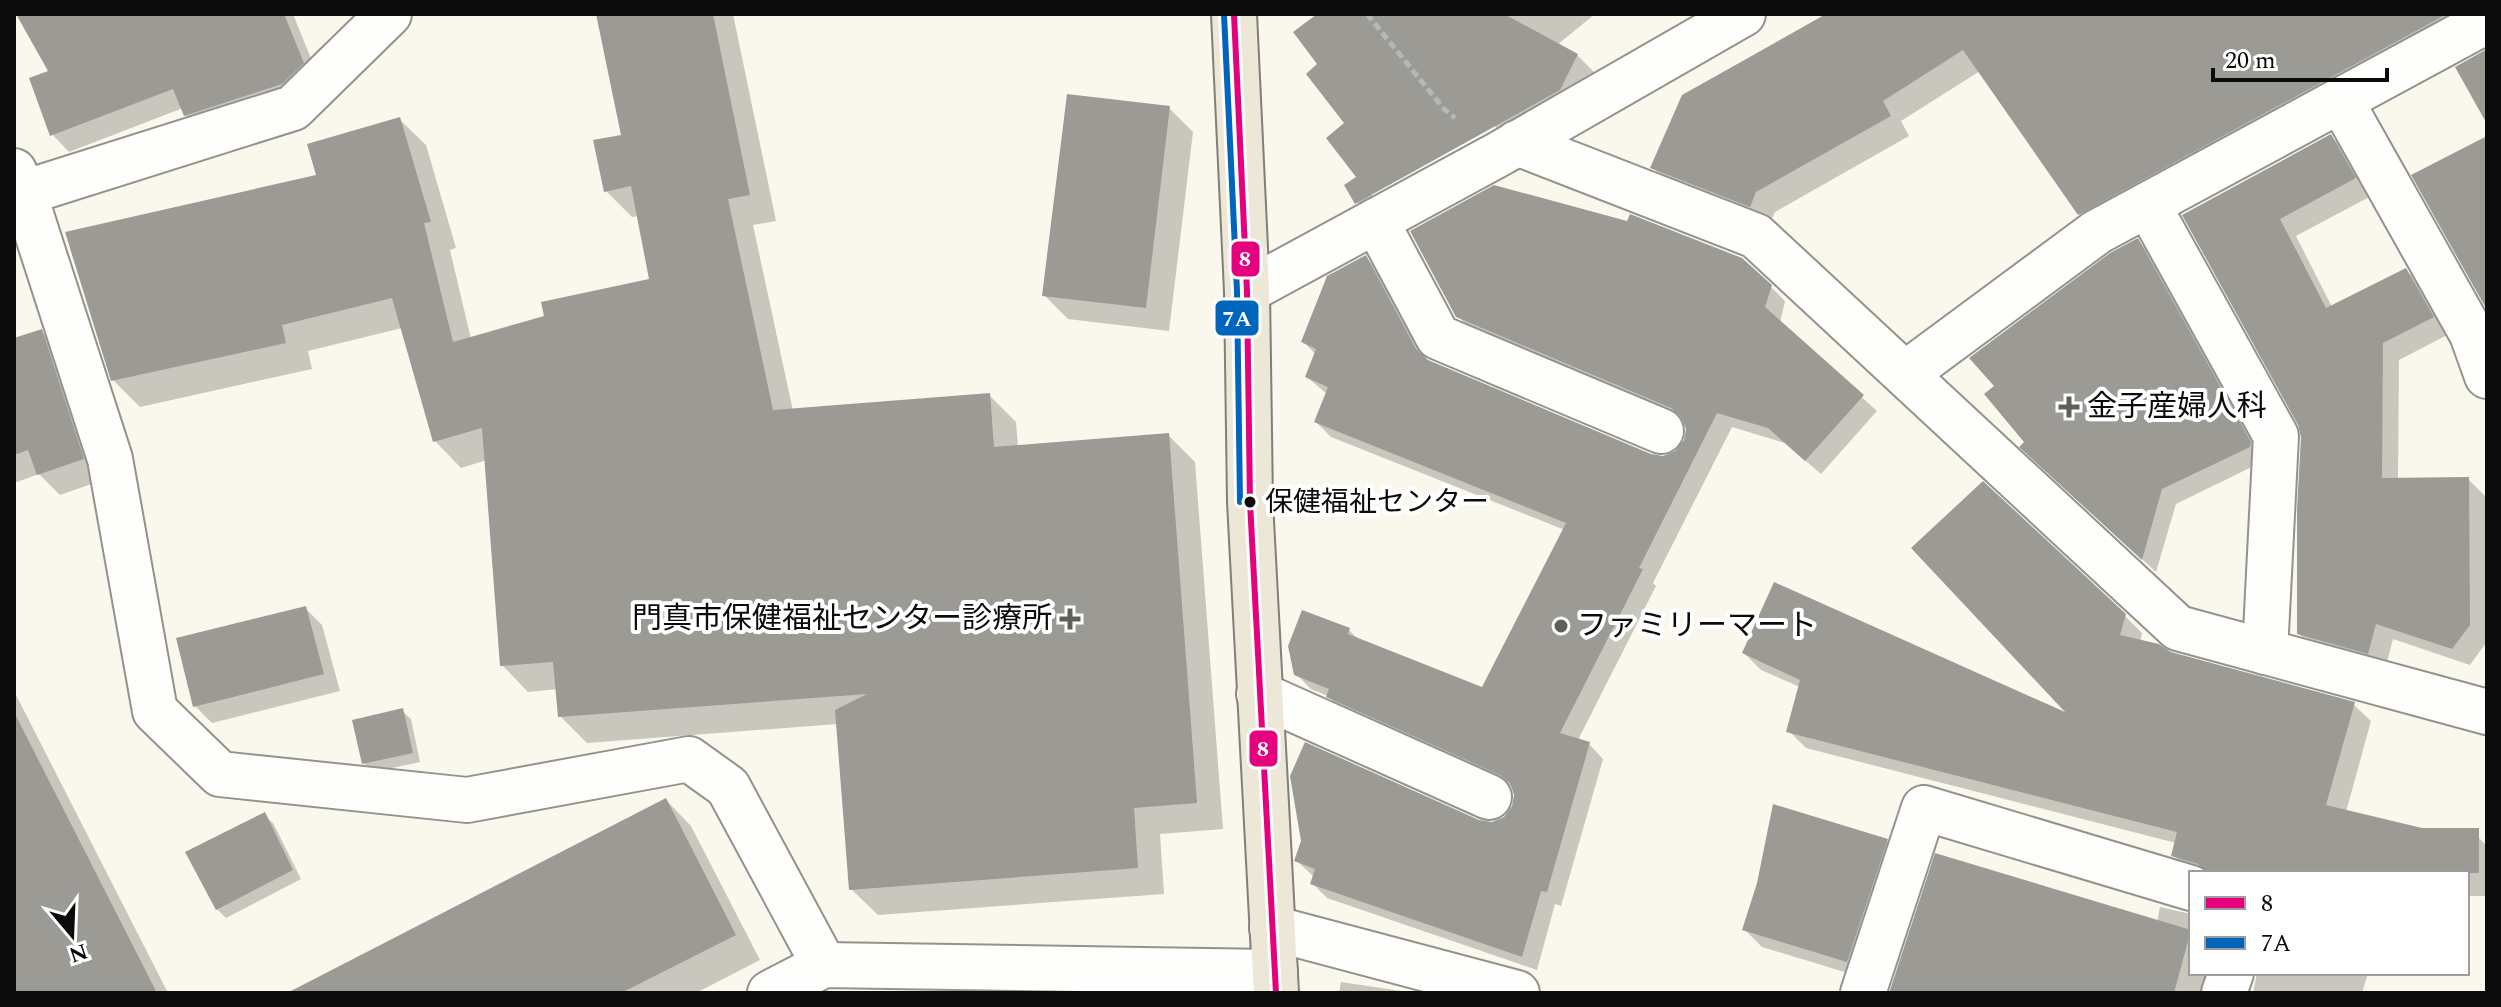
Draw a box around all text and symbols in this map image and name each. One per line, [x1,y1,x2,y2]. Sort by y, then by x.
scale bar [2213,32,2387,82]
text: 20 m [2225,43,2276,79]
line badge: 8 [1230,240,1261,278]
text: 8 [1239,243,1251,276]
line badge: 7A [1214,299,1260,337]
text: 7A [1222,303,1252,336]
place label: 金子産婦人科 [2087,384,2267,430]
marker: 金子産婦人科 [2058,396,2080,418]
place label: 保健福祉センター [1265,481,1489,524]
marker: 保健福祉センター [1242,494,1258,510]
place label: 門真市保健福祉センター診療所 [632,596,1052,642]
place label: ファミリーマート [1577,603,1817,649]
marker: 門真市保健福祉センター診療所 [1059,608,1081,630]
marker: ファミリーマート [1552,617,1570,635]
line badge: 8 [1248,729,1279,768]
text: 8 [1257,733,1269,766]
legend [2189,871,2469,975]
text: 8 [2261,886,2273,922]
north arrow [32,895,112,975]
text: 7A [2261,926,2291,962]
text: N [64,934,92,971]

